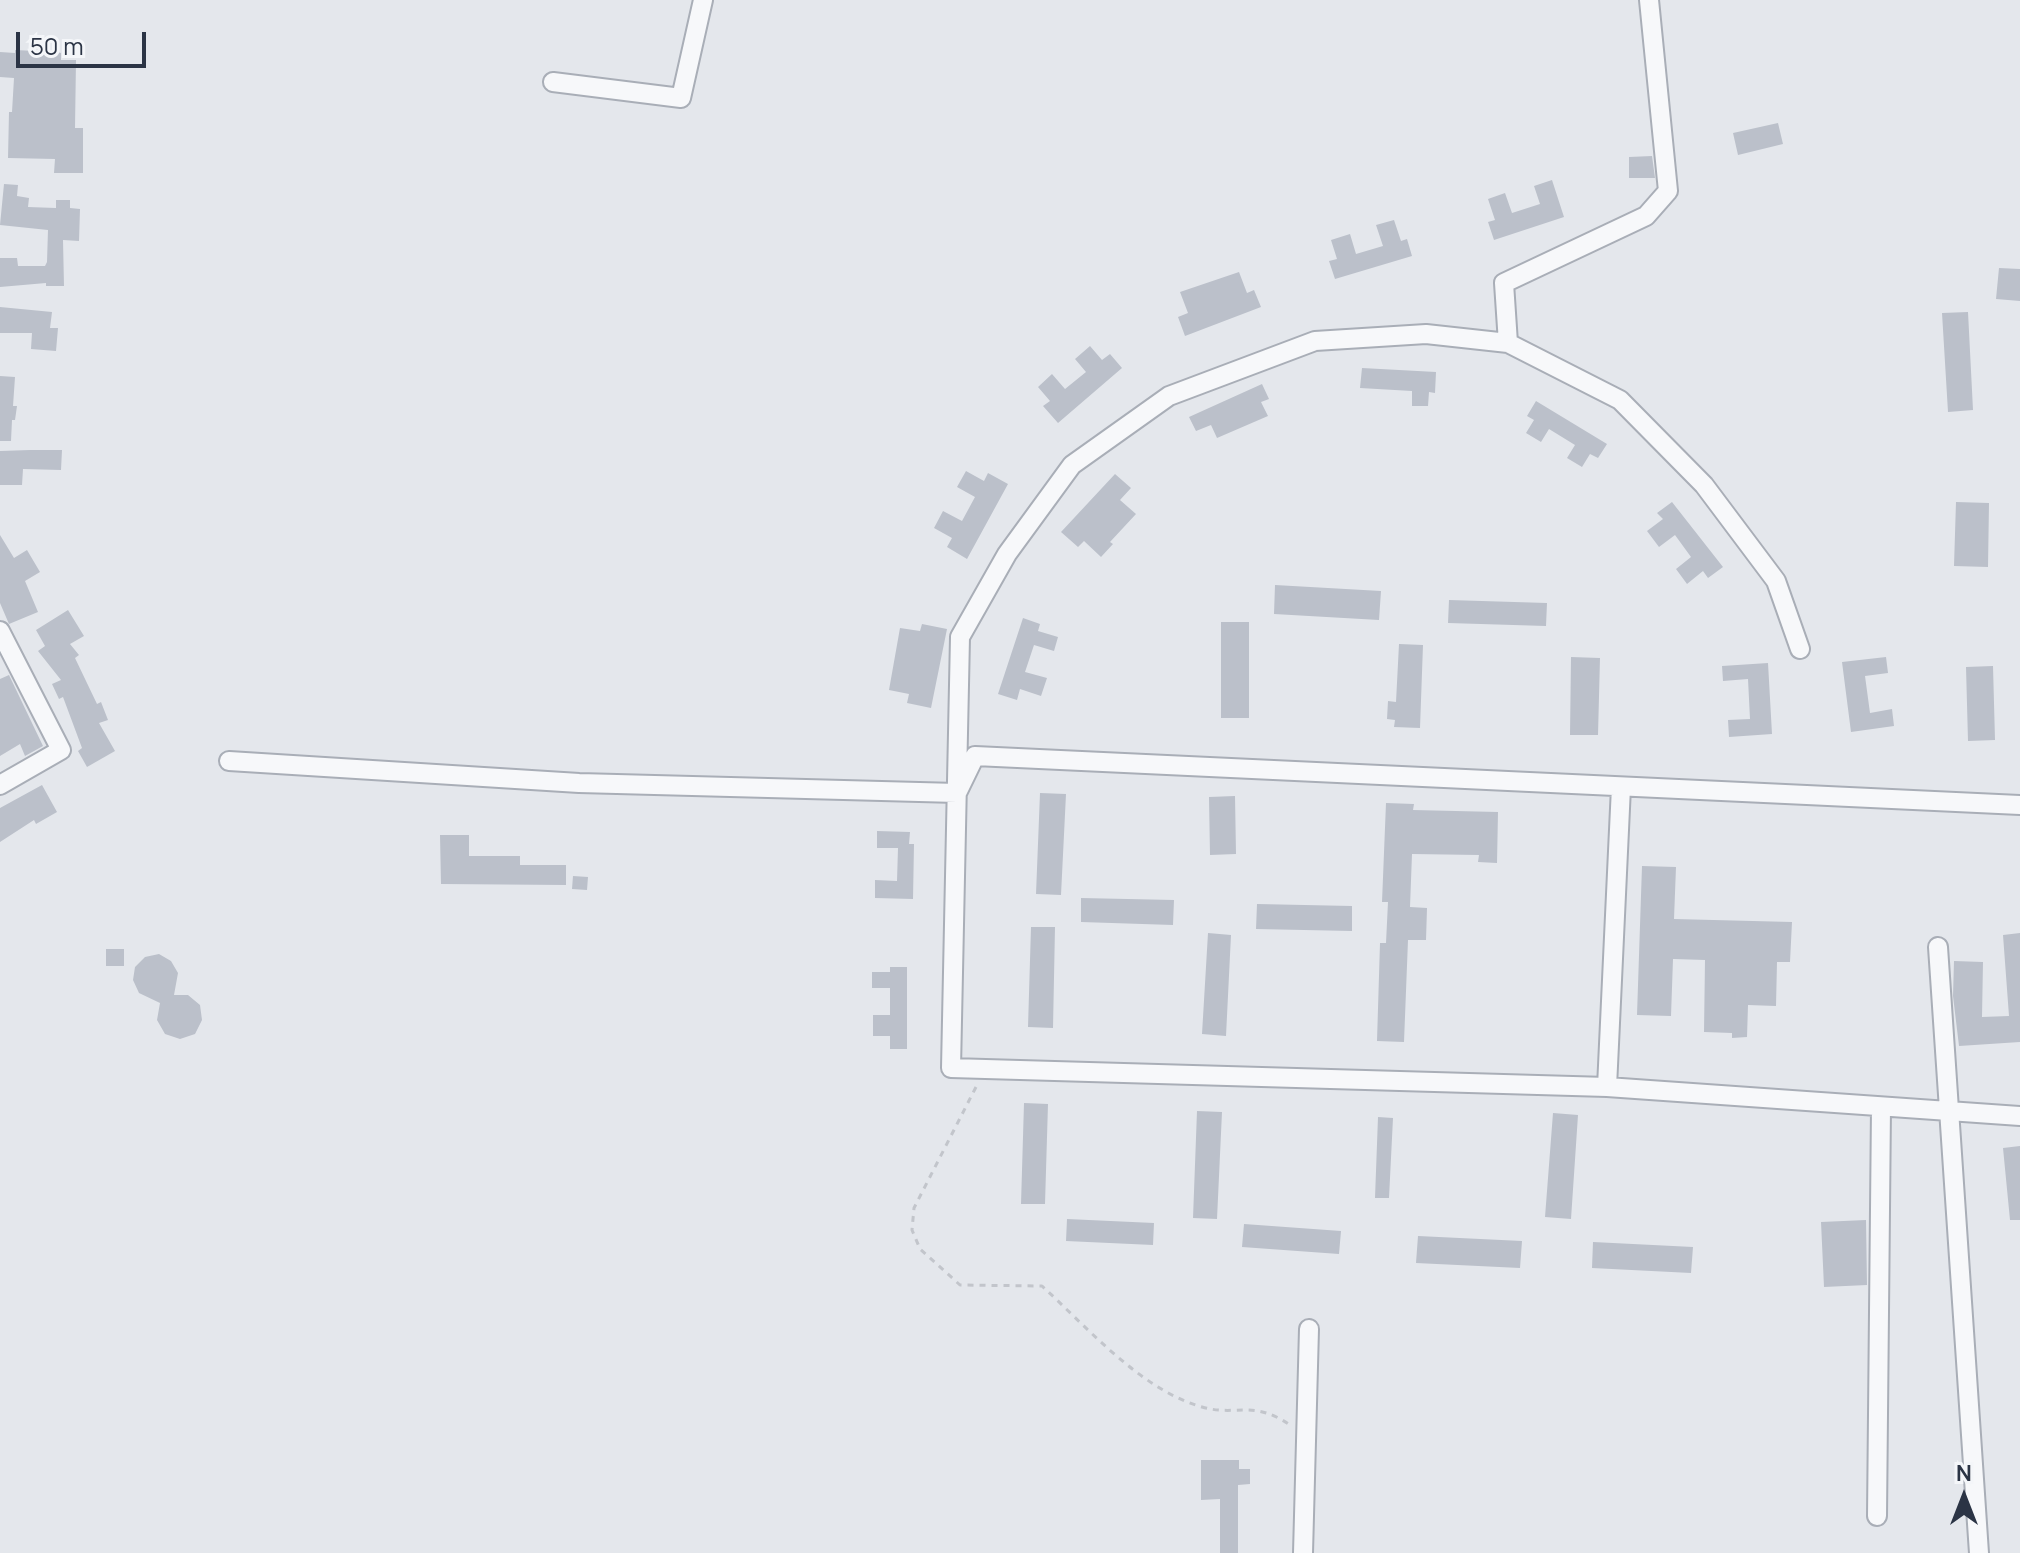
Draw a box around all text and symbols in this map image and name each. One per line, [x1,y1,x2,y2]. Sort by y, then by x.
scale bar [20,16,150,66]
text: 50 m [30,29,84,62]
north arrow [1924,1457,2004,1537]
text: N [1956,1458,1972,1488]

